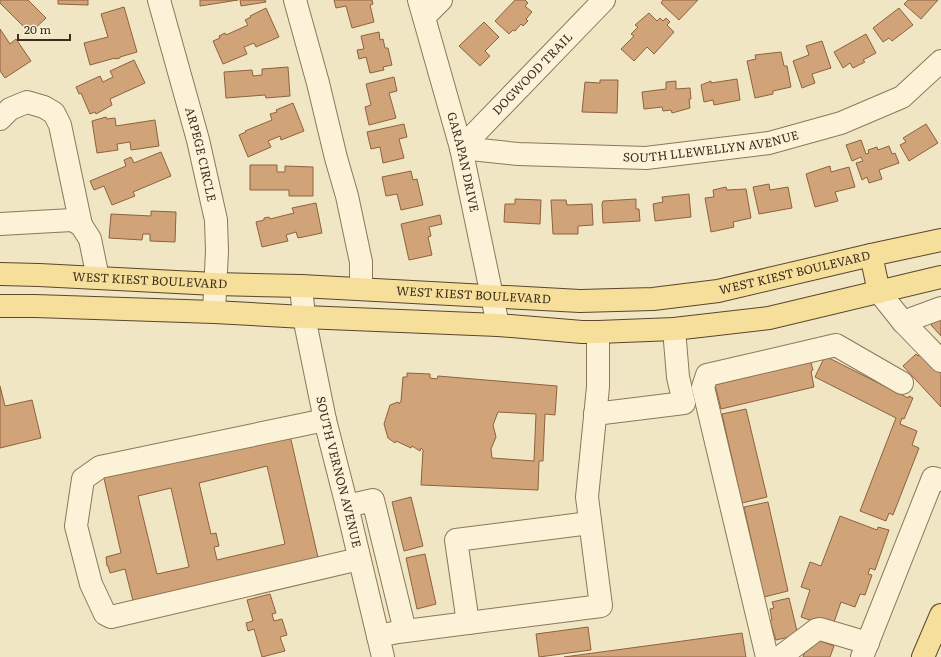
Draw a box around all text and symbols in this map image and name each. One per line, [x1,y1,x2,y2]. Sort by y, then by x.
scale bar [18,16,70,42]
text: 20 m [24,20,51,38]
street label: DOGWOOD TRAIL [488,28,576,119]
street label: ARPEGE CIRCLE [181,105,222,204]
street label: GARAPAN DRIVE [443,110,484,214]
street label: SOUTH LLEWELLYN AVENUE [623,125,801,166]
street label: WEST KIEST BOULEVARD [717,245,872,298]
street label: WEST KIEST BOULEVARD [72,267,227,292]
street label: WEST KIEST BOULEVARD [396,281,551,307]
street label: SOUTH VERNON AVENUE [312,394,367,550]

